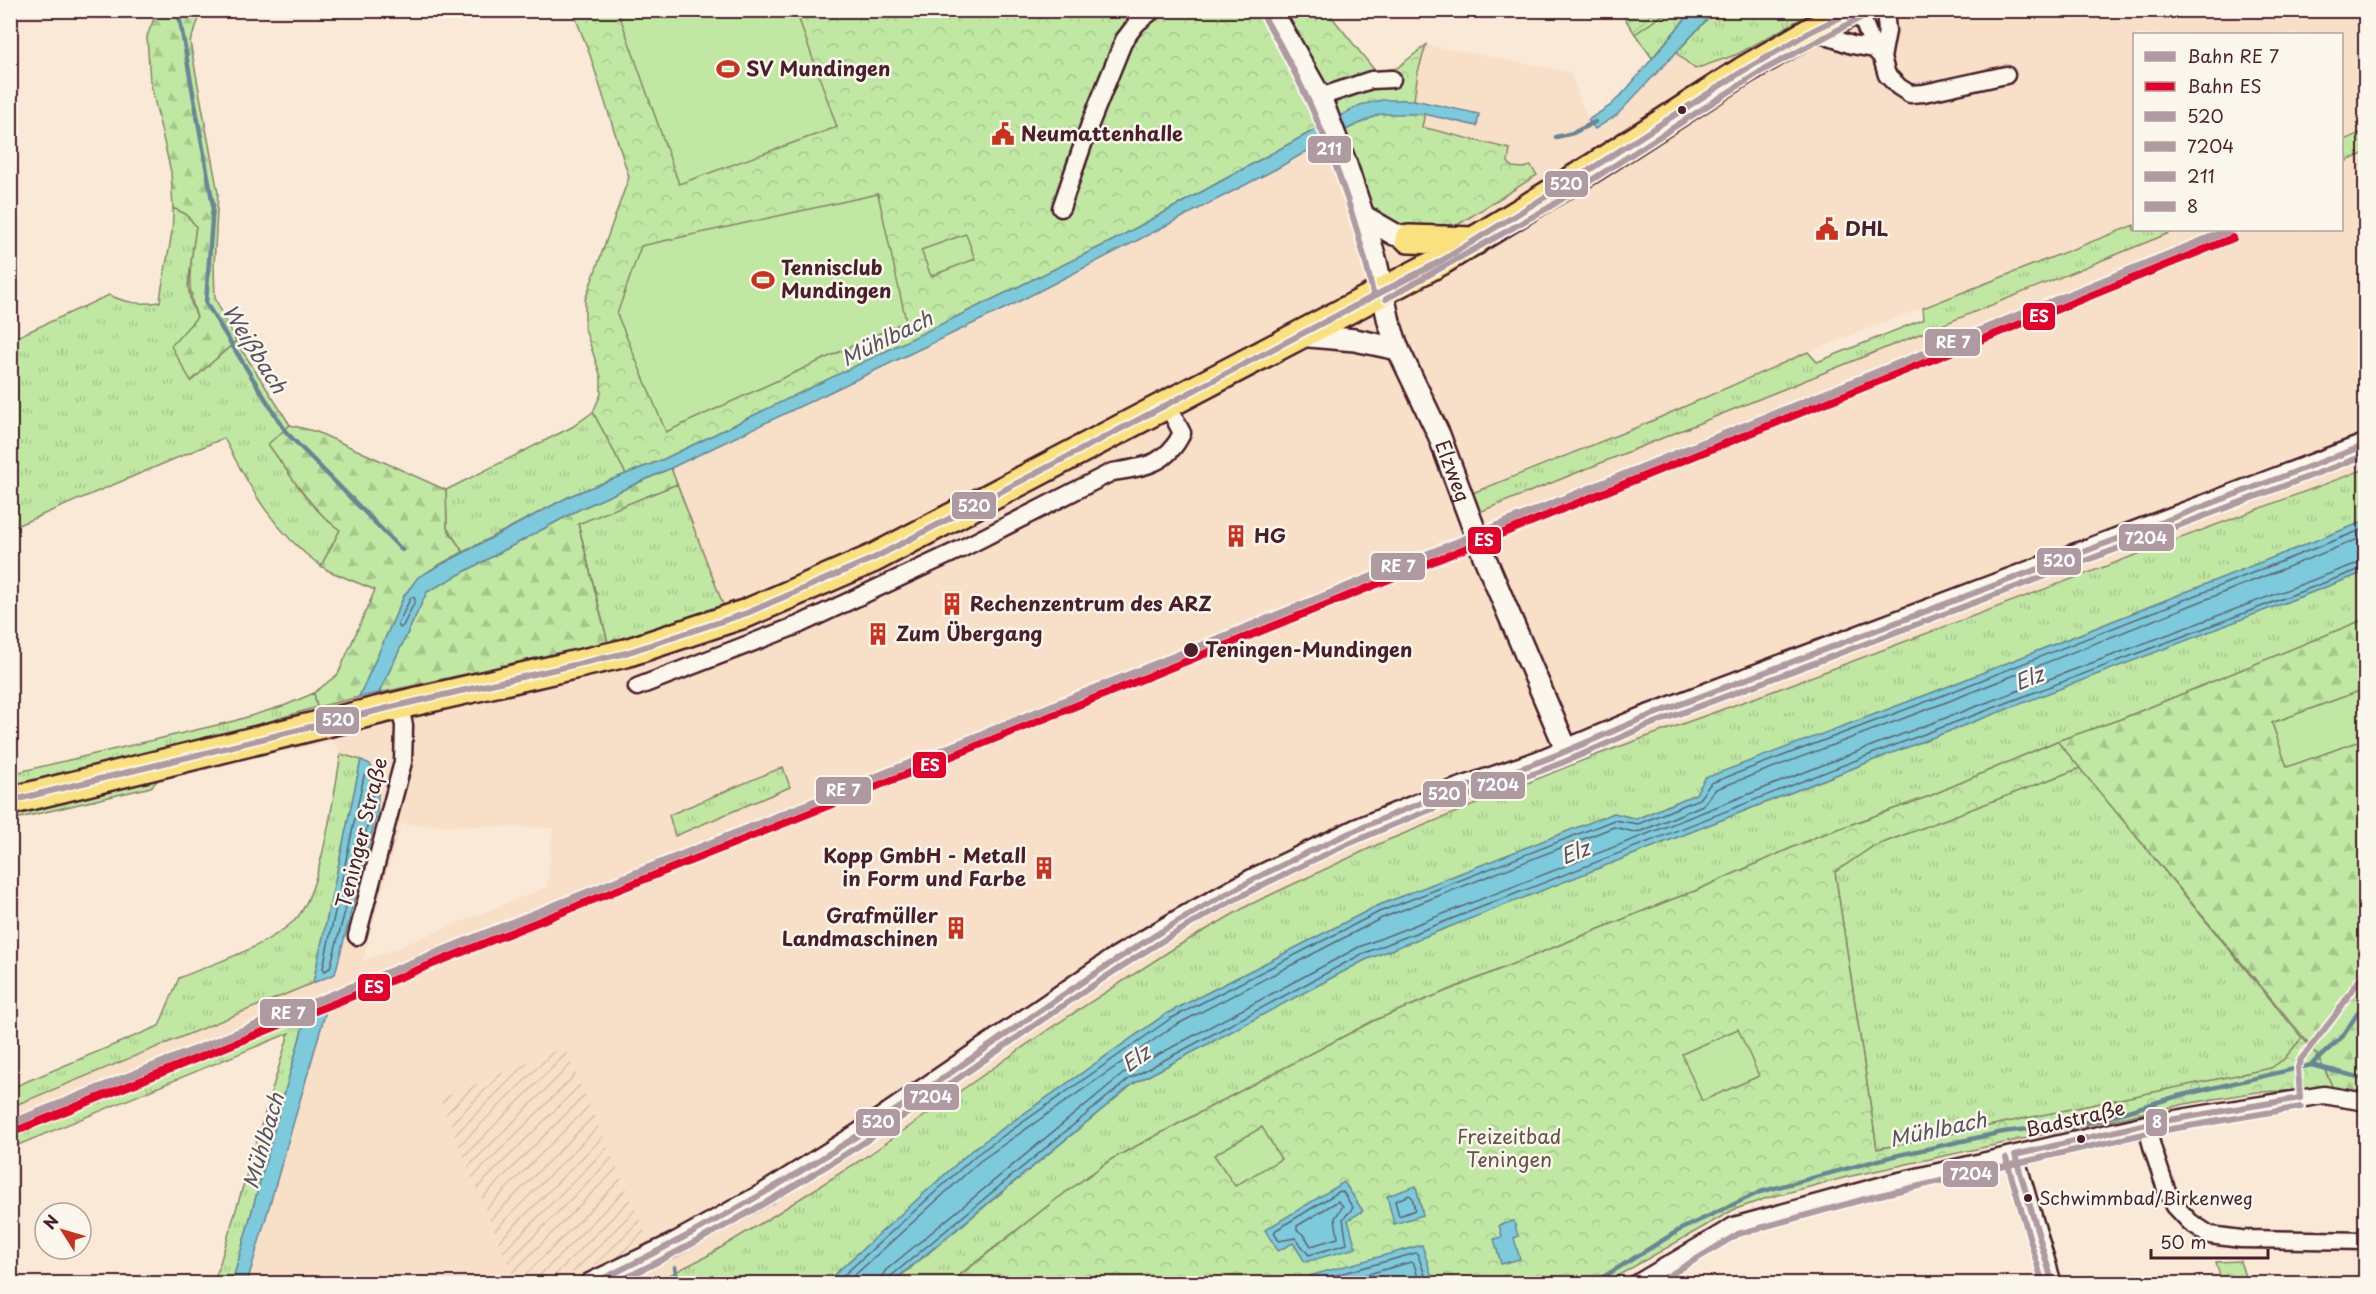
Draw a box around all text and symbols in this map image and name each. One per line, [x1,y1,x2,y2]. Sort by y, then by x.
legend [2133,33,2343,231]
text: Bahn RE 7 [2187,42,2279,69]
place label: SV Mundingen [746,53,890,83]
sports icon: SV Mundingen [715,56,741,82]
text: Bahn ES [2187,72,2262,99]
text: 520 [2187,102,2224,129]
unlabelled marker [1676,104,1688,116]
place label: Neumattenhalle [1021,118,1183,148]
public building icon: Neumattenhalle [990,121,1016,147]
text: 7204 [2187,132,2234,159]
line badge: 211 [1307,135,1352,164]
text: 211 [1316,136,1342,160]
text: 211 [2187,162,2215,189]
line badge: 520 [1544,170,1589,198]
text: 520 [1550,171,1582,195]
text: 8 [2187,192,2198,219]
place label: DHL [1845,213,1889,243]
public building icon: DHL [1814,216,1840,242]
place label: Tennisclub Mundingen [781,252,891,305]
sports icon: Tennisclub Mundingen [750,267,776,293]
water label: Weißbach [216,297,296,400]
water label: Mühlbach [835,301,938,373]
line badge: ES [2022,302,2056,331]
text: ES [2029,303,2049,327]
line badge: RE 7 [1924,328,1981,357]
text: RE 7 [1936,329,1970,353]
street label: Elzweg [1428,436,1479,506]
line badge: 520 [951,491,997,520]
text: 520 [958,493,990,517]
place label: HG [1254,520,1286,550]
building icon: HG [1223,523,1249,549]
line badge: 7204 [2118,523,2175,552]
text: 7204 [2125,525,2167,549]
line badge: ES [1467,526,1502,555]
text: ES [1474,527,1494,551]
line badge: 520 [2036,547,2082,576]
text: 520 [2043,548,2075,572]
line badge: RE 7 [1370,552,1426,581]
text: RE 7 [1381,553,1415,577]
place label: Rechenzentrum des ARZ [970,588,1212,618]
building icon: Rechenzentrum des ARZ [939,591,965,617]
place label: Zum Übergang [896,618,1043,648]
building icon: Zum Übergang [865,621,891,647]
place label: Teningen-Mundingen [1205,634,1412,664]
marker: Teningen-Mundingen [1182,641,1200,659]
water label: Elz [2009,656,2050,697]
line badge: 520 [315,706,360,735]
text: 520 [322,707,354,731]
line badge: ES [912,751,947,779]
text: ES [920,752,940,776]
street label: Teninger Straße [328,754,394,911]
line badge: 7204 [1470,771,1526,800]
text: 7204 [1477,772,1519,796]
line badge: RE 7 [815,776,872,805]
text: RE 7 [826,777,860,801]
line badge: 520 [1422,780,1467,808]
text: 520 [1428,781,1460,805]
water label: Elz [1555,830,1596,871]
place label: Kopp GmbH - Metall in Form und Farbe [823,840,1026,893]
building icon: Kopp GmbH - Metall in Form und Farbe [1031,855,1057,881]
place label: Grafmüller Landmaschinen [782,900,939,953]
building icon: Grafmüller Landmaschinen [943,915,969,941]
line badge: ES [357,973,391,1002]
text: ES [364,974,384,998]
line badge: RE 7 [259,998,316,1027]
text: RE 7 [271,1000,305,1024]
water label: Elz [1114,1034,1158,1079]
line badge: 7204 [903,1083,960,1111]
text: 7204 [910,1084,952,1108]
water label: Mühlbach [233,1088,291,1192]
street label: Badstraße [2022,1092,2128,1144]
water label: Mühlbach [1886,1102,1990,1154]
line badge: 520 [855,1108,901,1137]
line badge: 8 [2145,1108,2168,1137]
text: 520 [862,1109,894,1133]
text: 8 [2152,1109,2162,1133]
park label: Freizeitbad Teningen [1457,1121,1561,1174]
unlabelled marker [2075,1133,2087,1145]
line badge: 7204 [1942,1160,1999,1188]
text: 7204 [1950,1161,1992,1185]
place label: Schwimmbad/Birkenweg [2039,1184,2253,1211]
marker: Schwimmbad/Birkenweg [2022,1192,2034,1204]
north arrow [33,1201,93,1261]
text: N [37,1209,64,1234]
scale bar [2151,1222,2268,1260]
text: 50 m [2160,1228,2207,1255]

